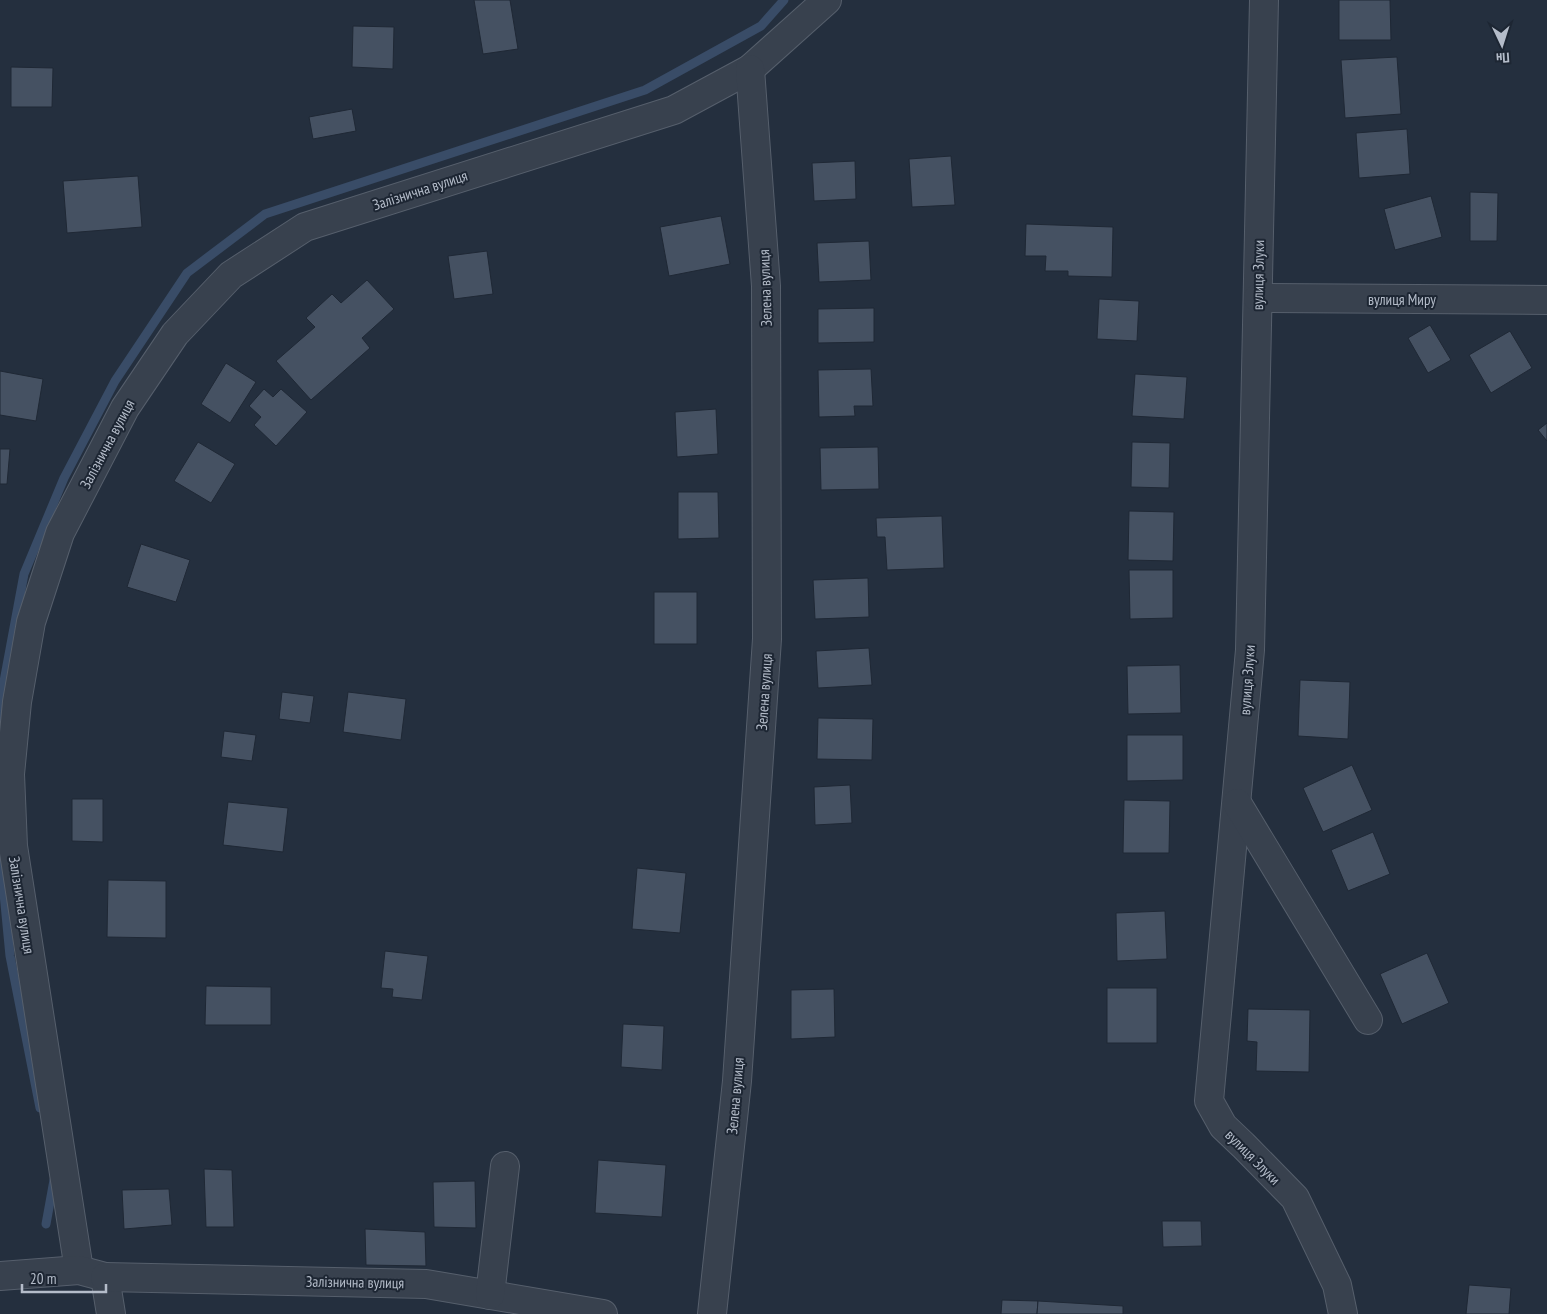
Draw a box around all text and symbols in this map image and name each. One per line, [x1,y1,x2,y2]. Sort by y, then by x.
north arrow [1477,20,1527,70]
text: Пн [1496,49,1510,67]
street label: Залізнична вулиця [370,166,470,214]
street label: вулиця Злуки [1248,240,1268,310]
street label: Зелена вулиця [754,249,776,327]
street label: вулиця Миру [1368,290,1436,309]
street label: Залізнична вулиця [75,396,139,492]
street label: вулиця Злуки [1235,644,1259,716]
street label: Зелена вулиця [752,653,776,731]
street label: Залізнична вулиця [5,855,39,955]
street label: Зелена вулиця [722,1057,748,1135]
street label: вулиця Злуки [1221,1125,1285,1189]
scale bar [22,1262,106,1294]
text: 20 m [30,1269,56,1288]
street label: Залізнична вулиця [306,1272,405,1292]

